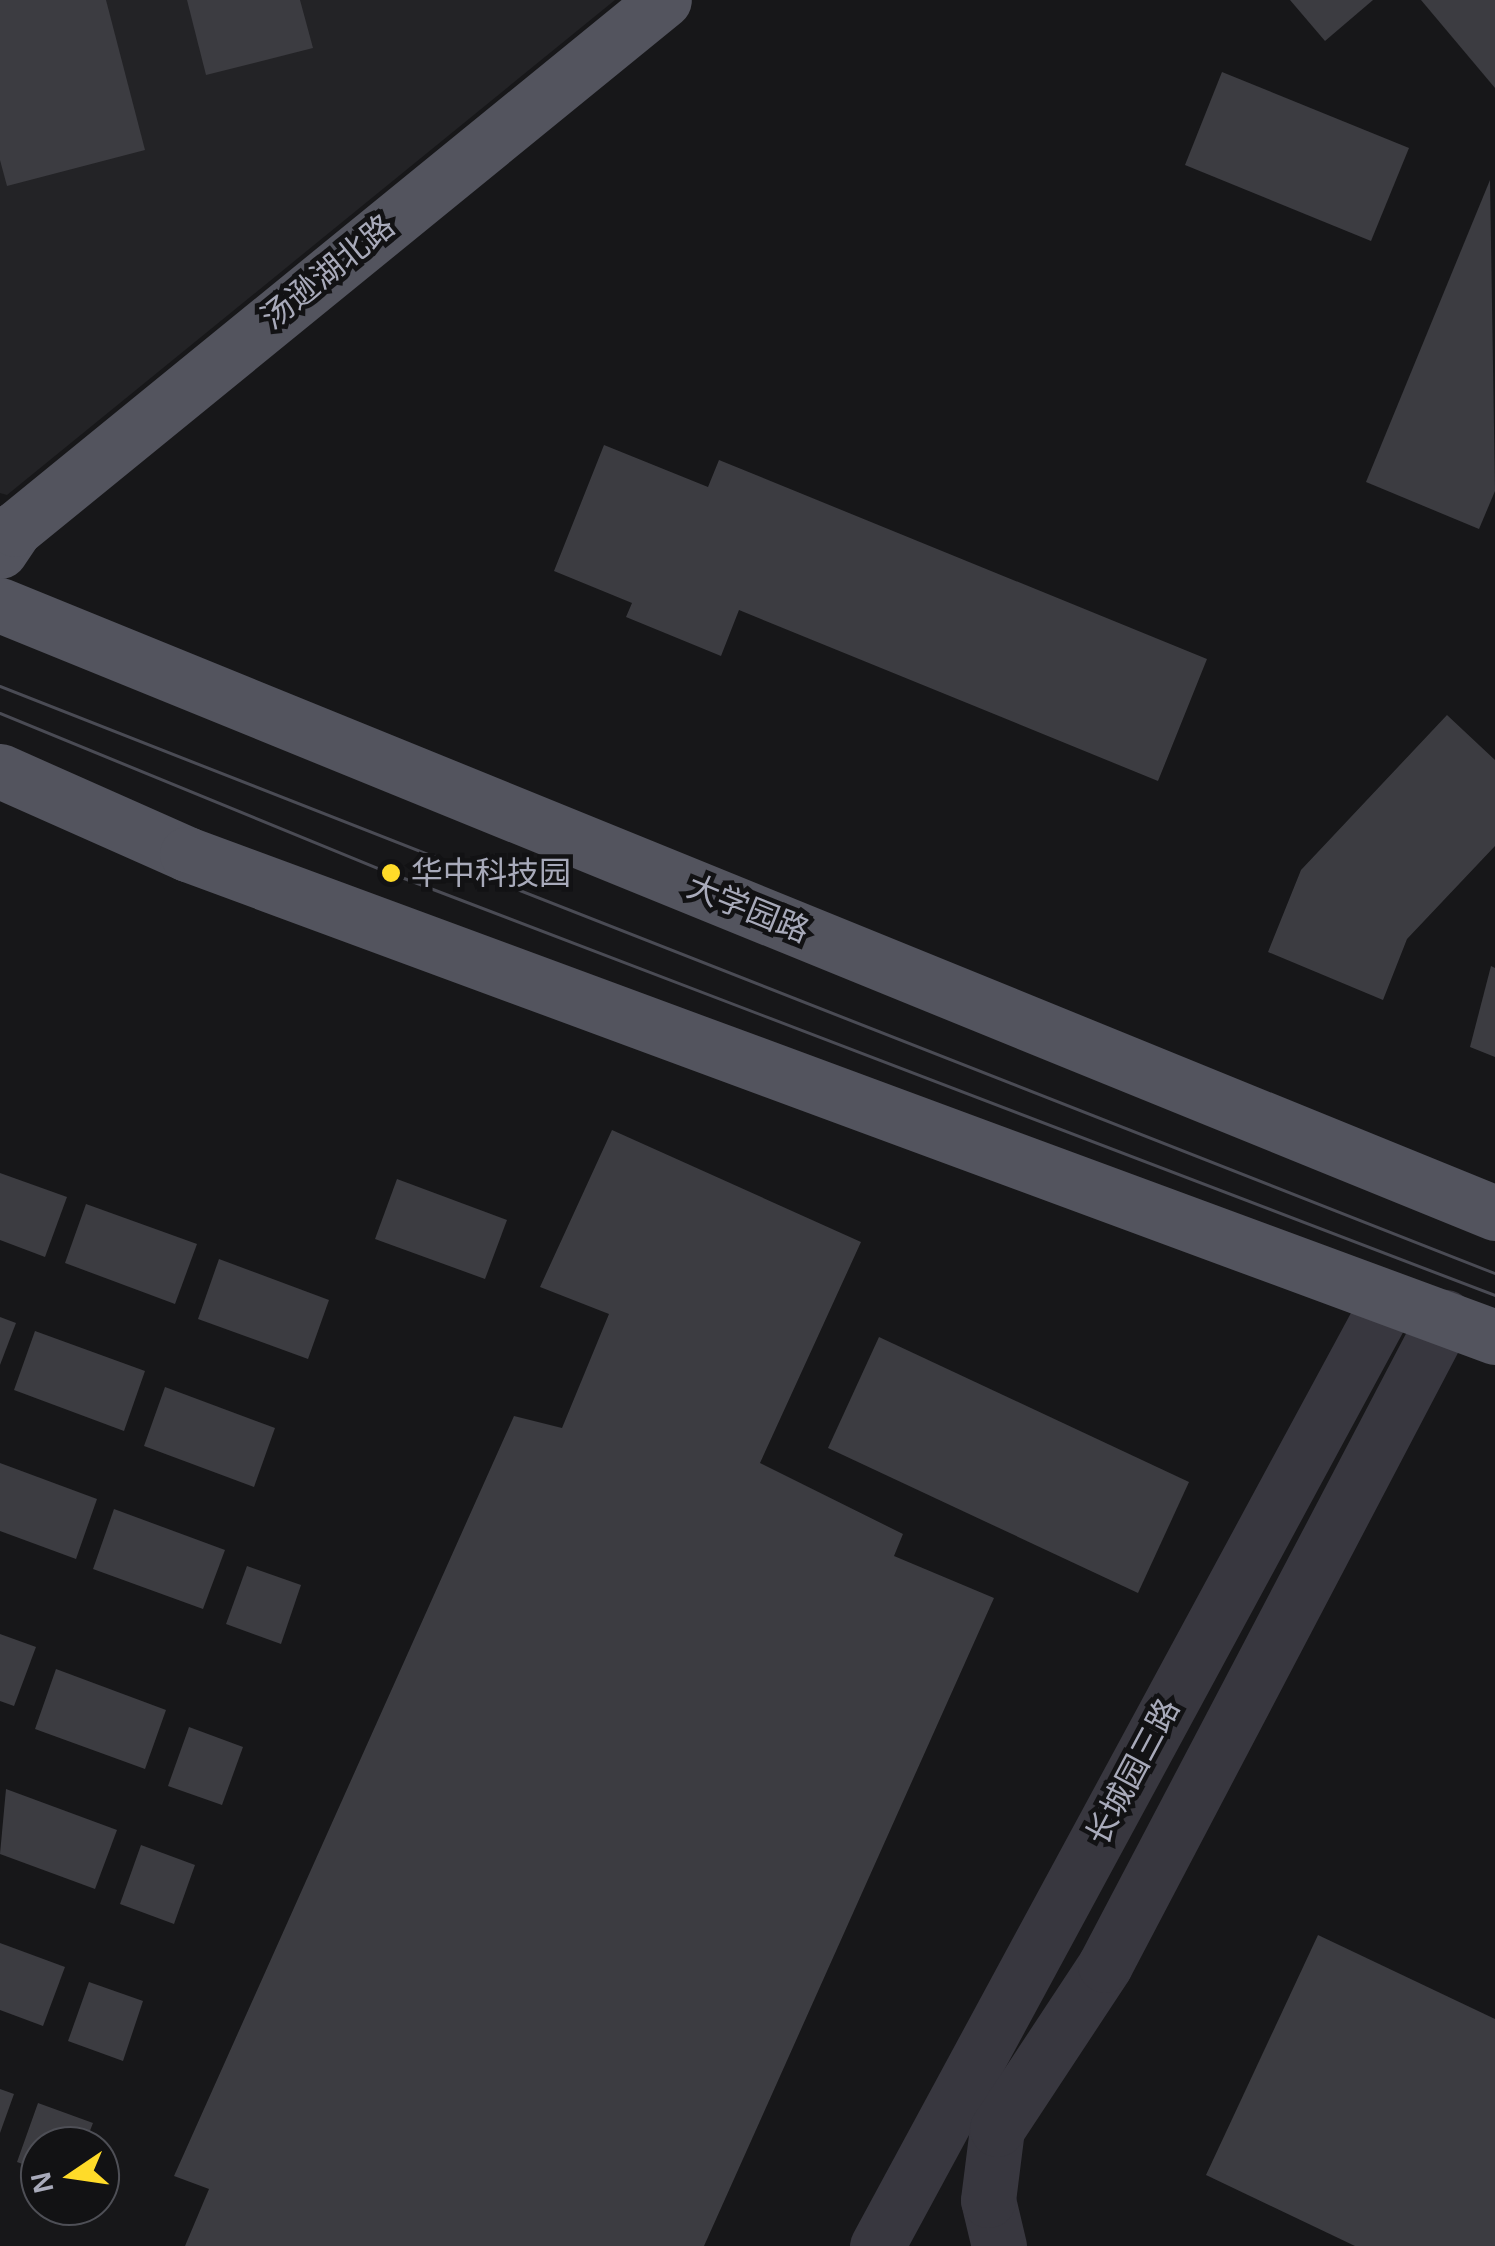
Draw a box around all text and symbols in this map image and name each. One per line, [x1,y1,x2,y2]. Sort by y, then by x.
street label: 汤逊湖北路 [254,207,402,337]
place label: 华中科技园 [411,854,571,892]
marker: 华中科技园 [380,862,402,884]
street label: 大学园路 [681,867,815,951]
street label: 长城园三路 [1078,1692,1188,1852]
north arrow [20,2126,120,2226]
text: N [25,2169,60,2196]

